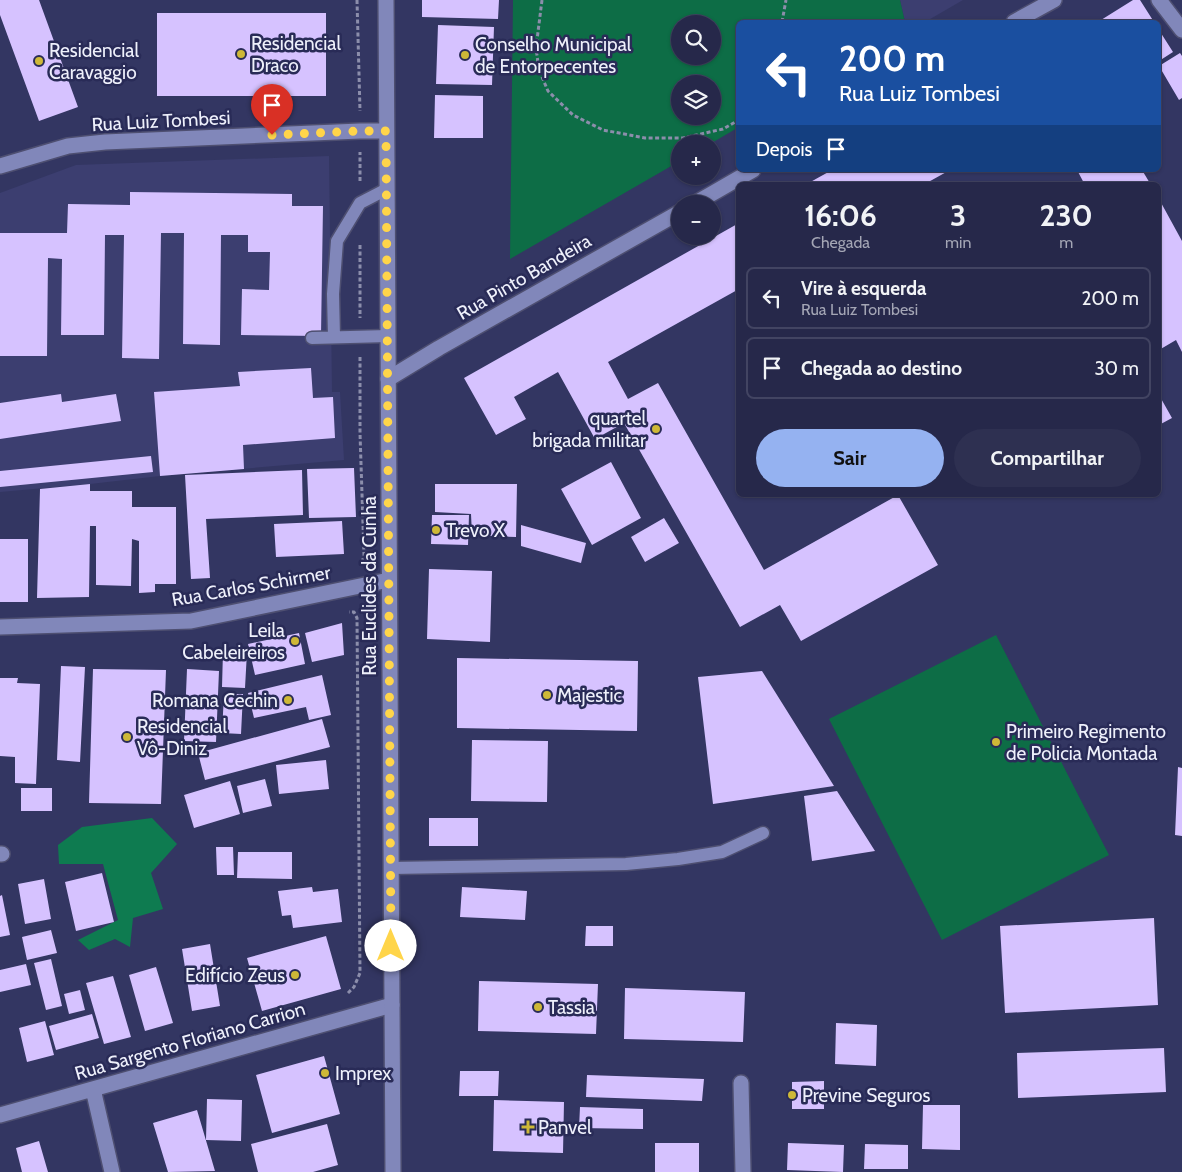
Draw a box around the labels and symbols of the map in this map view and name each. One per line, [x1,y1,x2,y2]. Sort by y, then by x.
place label: Residencial Draco [251,32,341,77]
place label: Conselho Municipal de Entorpecentes [475,33,632,78]
place label: Residencial Caravaggio [49,39,139,84]
marker: Residencial Draco [235,48,247,60]
marker: Conselho Municipal de Entorpecentes [459,49,471,61]
marker: Residencial Caravaggio [33,55,45,67]
pin [251,84,293,135]
street label: Rua Luiz Tombesi [91,106,231,136]
street label: Rua Pinto Bandeira [453,229,595,325]
place label: quartel brigada militar [532,407,647,452]
marker: quartel brigada militar [650,423,662,435]
street label: Rua Euclides da Cunha [358,496,381,676]
place label: Trevo X [446,519,506,542]
marker: Trevo X [430,524,442,536]
street label: Rua Carlos Schirmer [170,561,332,611]
place label: Leila Cabeleireiros [182,619,285,664]
marker: Leila Cabeleireiros [289,635,301,647]
place label: Majestic [557,684,622,707]
place label: Romana Cechin [152,689,278,712]
marker: Majestic [541,689,553,701]
marker: Romana Cechin [282,694,294,706]
place label: Residencial Vô-Diniz [137,715,227,760]
place label: Primeiro Regimento de Policia Montada [1006,720,1166,765]
marker: Residencial Vô-Diniz [121,731,133,743]
marker: Primeiro Regimento de Policia Montada [990,736,1002,748]
position arrow [364,919,416,971]
place label: Edifício Zeus [185,964,285,987]
marker: Edifício Zeus [289,969,301,981]
place label: Tassia [548,996,595,1019]
street label: Rua Sargento Floriano Carrion [72,997,308,1085]
marker: Tassia [532,1001,544,1013]
place label: Imprex [335,1062,391,1085]
marker: Imprex [319,1067,331,1079]
place label: Previne Seguros [802,1084,931,1107]
marker: Previne Seguros [786,1089,798,1101]
place label: Panvel [538,1116,592,1139]
marker: Panvel [522,1121,534,1133]

